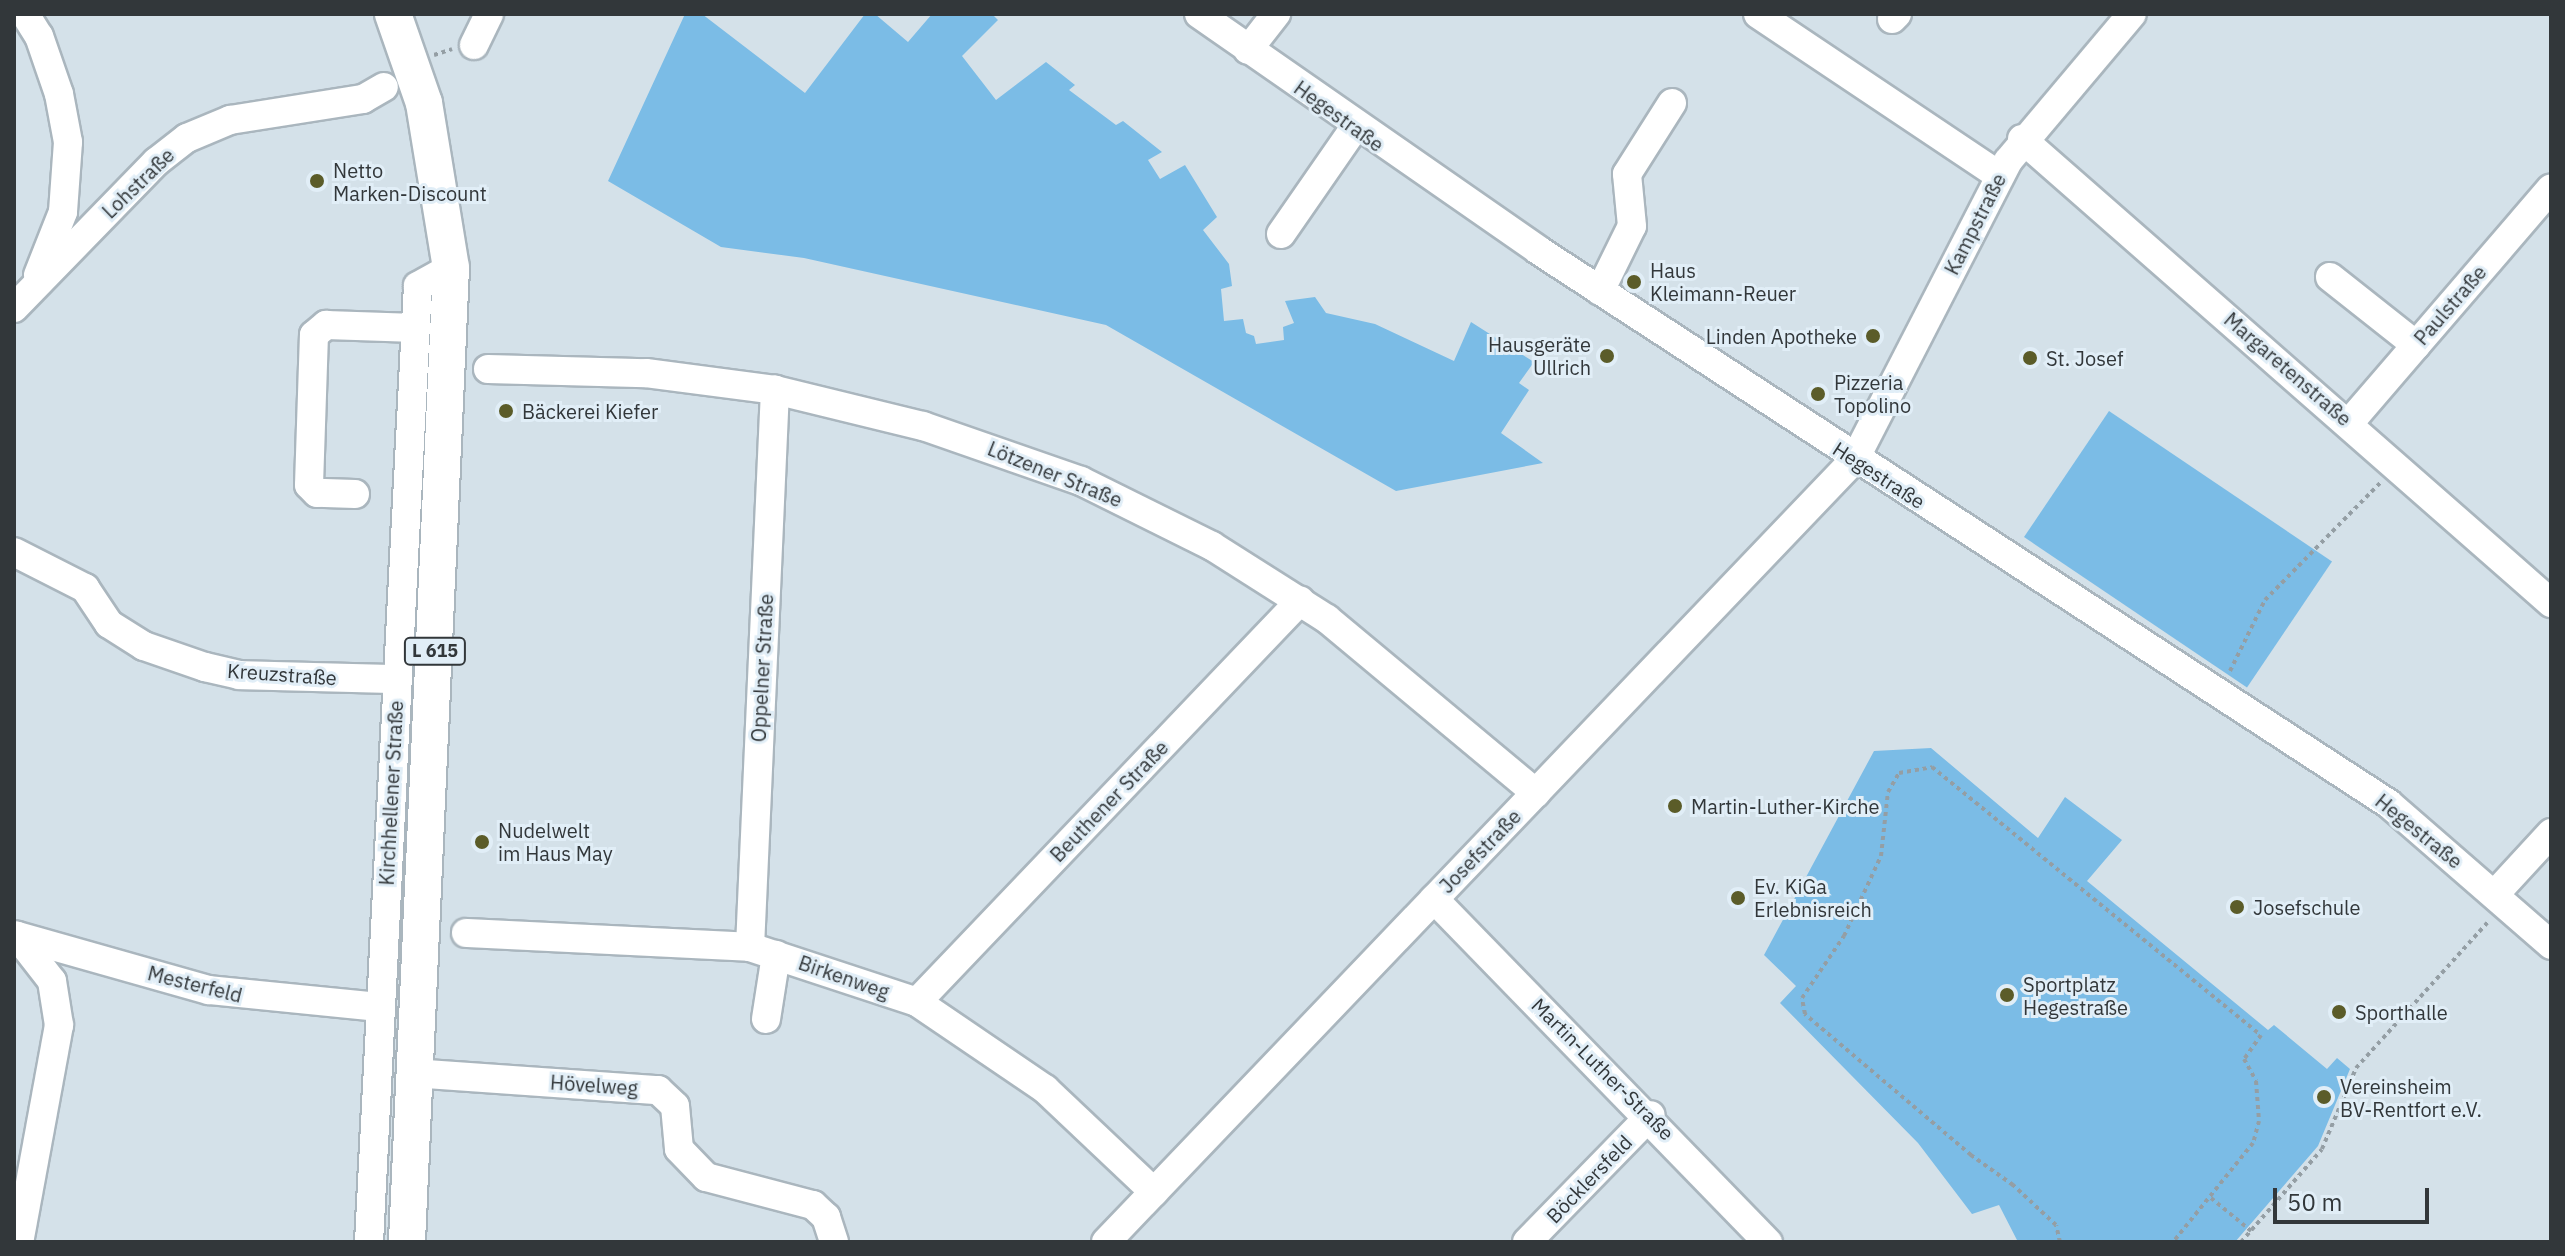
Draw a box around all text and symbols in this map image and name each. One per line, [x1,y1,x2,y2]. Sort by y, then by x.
street label: Hegestraße [1290,75,1388,157]
street label: Lohstraße [97,143,179,223]
place label: Netto Marken-Discount [333,158,487,205]
street label: Kampstraße [1939,169,2011,279]
marker: Netto Marken-Discount [308,172,326,190]
place label: Haus Kleimann-Reuer [1650,258,1796,305]
street label: Paulstraße [2409,260,2491,350]
marker: Haus Kleimann-Reuer [1625,273,1643,291]
street label: Margaretenstraße [2219,307,2357,431]
place label: Linden Apotheke [1706,324,1857,348]
marker: Linden Apotheke [1864,327,1882,345]
place label: Hausgeräte Ullrich [1488,332,1591,379]
place label: St. Josef [2046,346,2123,370]
marker: Hausgeräte Ullrich [1598,347,1616,365]
marker: St. Josef [2021,349,2039,367]
place label: Pizzeria Topolino [1834,370,1911,417]
marker: Pizzeria Topolino [1809,385,1827,403]
place label: Bäckerei Kiefer [522,399,658,423]
marker: Bäckerei Kiefer [497,402,515,420]
street label: Lötzener Straße [984,436,1126,512]
street label: Hegestraße [1828,436,1930,514]
street label: Oppelner Straße [746,593,778,743]
road number: L 615 [403,637,467,665]
street label: Kreuzstraße [226,658,338,690]
street label: Kirchhellener Straße [374,700,408,886]
street label: Beuthener Straße [1045,735,1173,867]
street label: Hegestraße [2371,789,2467,873]
place label: Martin-Luther-Kirche [1691,794,1879,818]
marker: Martin-Luther-Kirche [1666,797,1684,815]
street label: Josefstraße [1434,804,1526,898]
place label: Nudelwelt im Haus May [498,818,613,865]
marker: Nudelwelt im Haus May [473,833,491,851]
place label: Ev. KiGa Erlebnisreich [1754,874,1872,921]
marker: Ev. KiGa Erlebnisreich [1729,889,1747,907]
place label: Josefschule [2253,895,2361,919]
marker: Josefschule [2228,898,2246,916]
street label: Birkenweg [795,950,893,1004]
street label: Mesterfeld [145,961,245,1007]
place label: Sportplatz Hegestraße [2023,972,2128,1019]
marker: Sportplatz Hegestraße [1998,986,2016,1004]
street label: Martin-Luther-Straße [1527,993,1679,1145]
place label: Sporthalle [2355,1000,2448,1024]
marker: Sporthalle [2330,1003,2348,1021]
street label: Hövelweg [549,1070,639,1100]
place label: Vereinsheim BV-Rentfort e.V. [2340,1074,2482,1121]
marker: Vereinsheim BV-Rentfort e.V. [2315,1088,2333,1106]
street label: Böcklersfeld [1541,1130,1637,1228]
scale bar [2277,1172,2433,1222]
text: 50 m [2287,1186,2342,1218]

